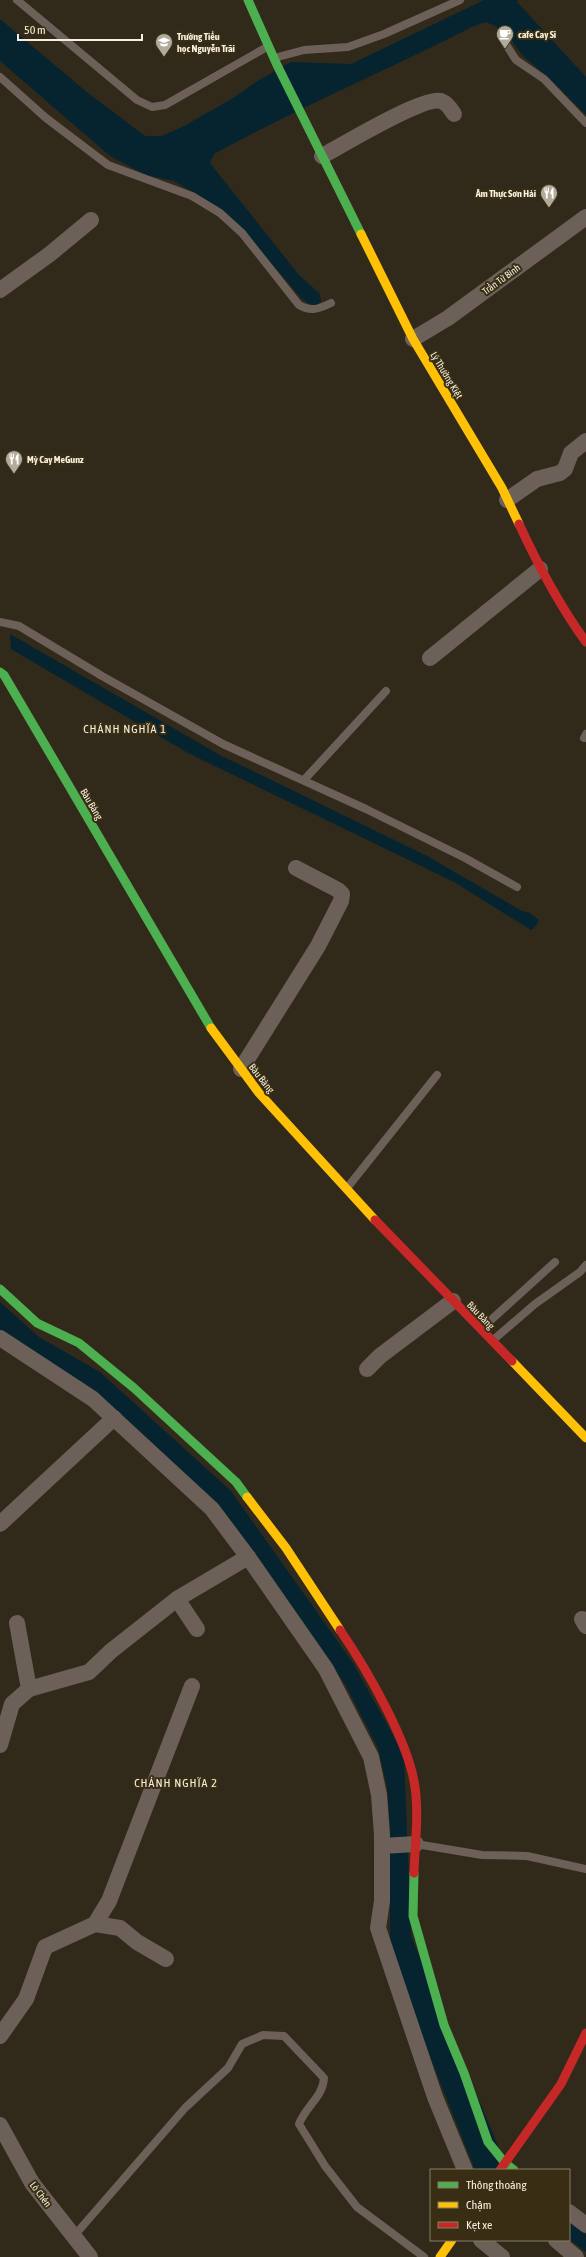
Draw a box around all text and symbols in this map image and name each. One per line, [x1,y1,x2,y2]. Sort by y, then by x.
scale bar [18,16,142,42]
text: 50 m [24,23,46,37]
cafe icon: cafe Cay Si [495,24,515,49]
place label: cafe Cay Si [518,29,556,40]
place label: Trường Tiểu học Nguyễn Trãi [177,31,235,54]
school or university icon: Trường Tiểu học Nguyễn Trãi [154,32,174,57]
restaurant icon: Âm Thực Sơn Hải [539,183,559,208]
place label: Âm Thực Sơn Hải [475,188,536,199]
street label: Trần Tử Bình [480,262,523,297]
street label: Lý Thường Kiệt [428,350,465,401]
restaurant icon: Mỳ Cay MeGunz [4,449,24,474]
place label: Mỳ Cay MeGunz [27,454,84,465]
district label: CHÁNH NGHĨA 1 [83,722,167,736]
street label: Bàu Bàng [78,787,105,822]
street label: Bàu Bàng [247,1061,277,1096]
street label: Bàu Bàng [465,1299,497,1332]
district label: CHÁNH NGHĨA 2 [134,1776,218,1790]
legend [430,2169,570,2241]
text: Thông thoáng [466,2178,527,2192]
street label: Lò Chén [28,2180,54,2209]
text: Chậm [466,2198,491,2212]
text: Kẹt xe [466,2218,492,2232]

